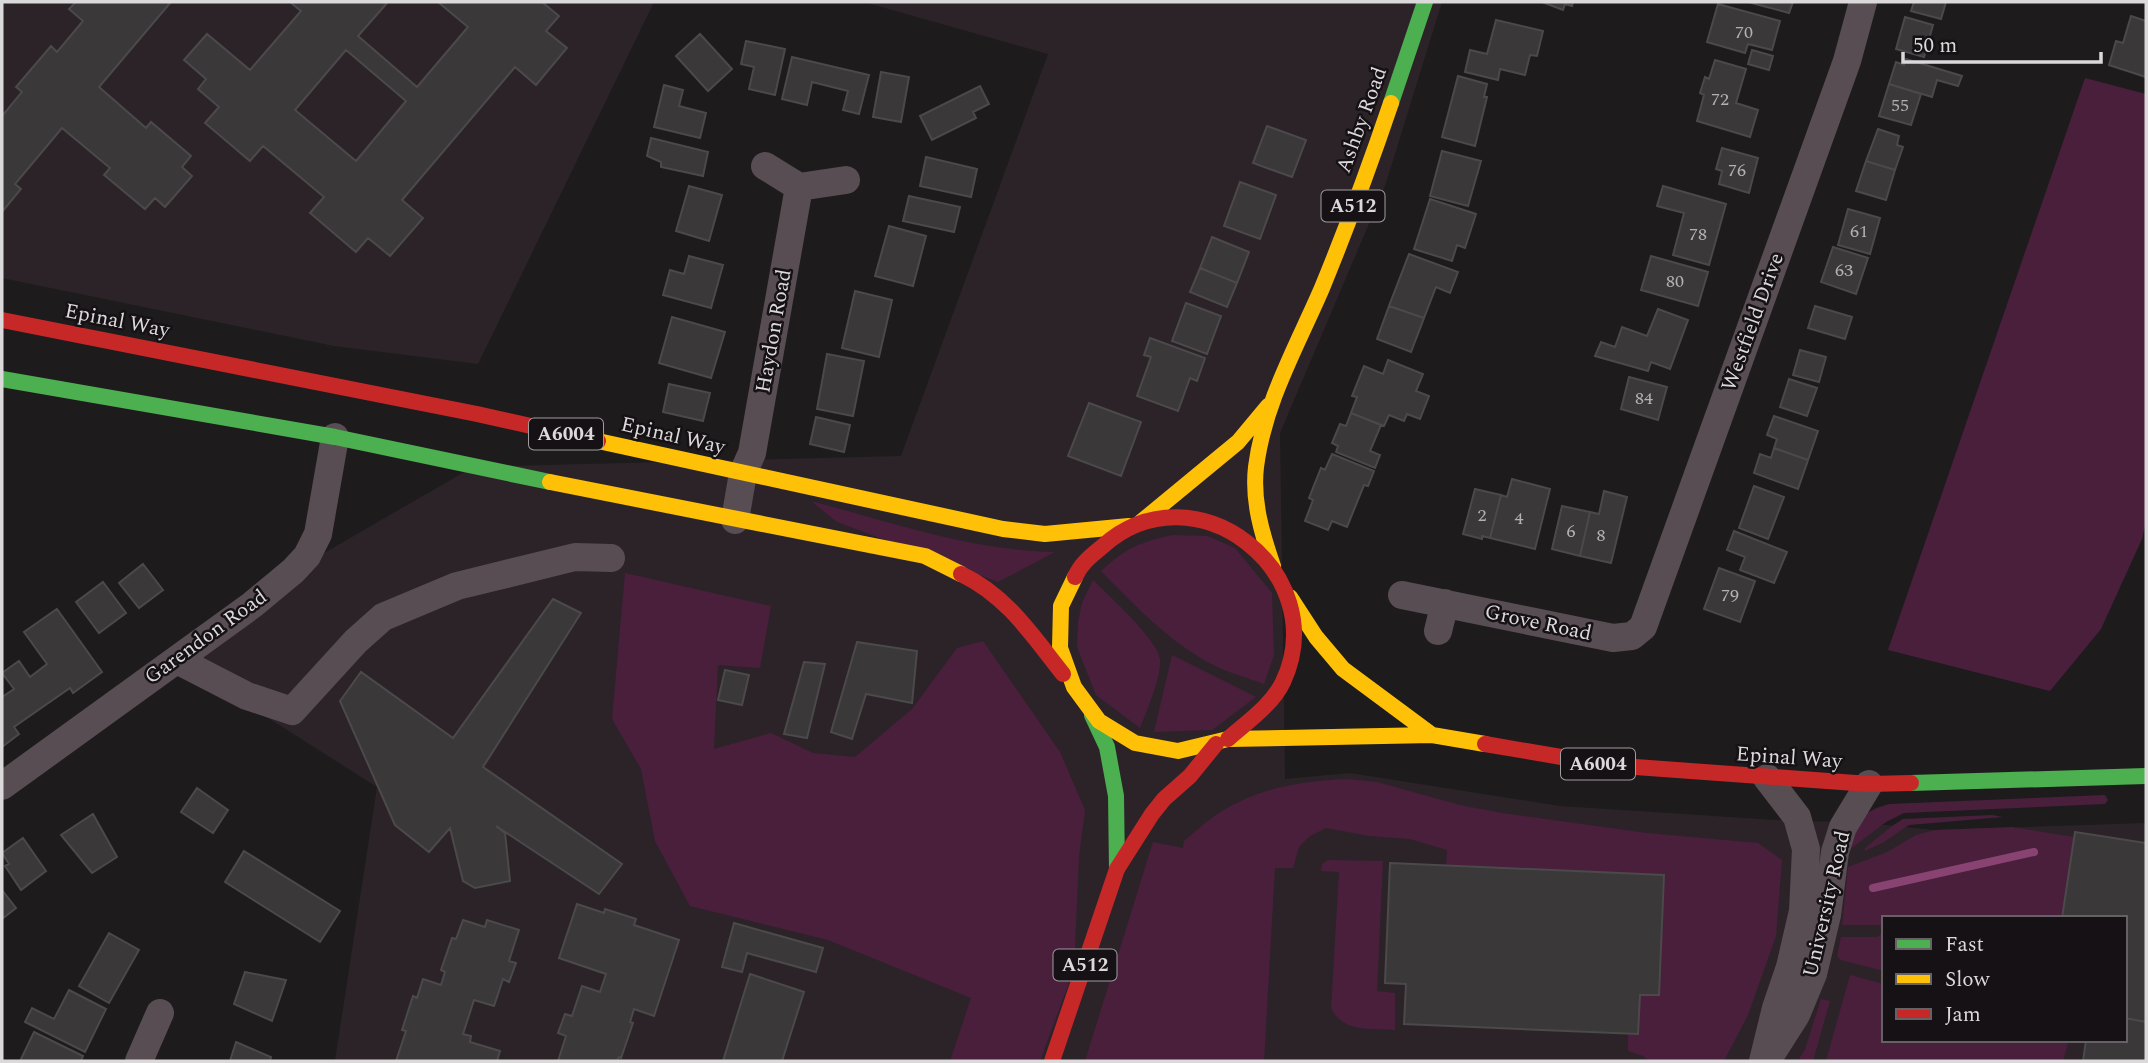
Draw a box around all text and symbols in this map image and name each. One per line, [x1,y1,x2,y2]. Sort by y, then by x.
house number: 70 [1735,19,1753,46]
scale bar [1903,21,2101,65]
text: 50 m [1913,30,1957,62]
street label: Ashby Road [1328,62,1396,178]
house number: 72 [1711,86,1729,113]
house number: 55 [1891,92,1909,119]
house number: 76 [1728,157,1746,184]
road number: A512 [1322,190,1384,222]
house number: 61 [1850,218,1868,245]
house number: 78 [1689,221,1707,248]
street label: Westfield Drive [1713,248,1793,396]
house number: 63 [1835,257,1853,284]
street label: Haydon Road [747,267,801,395]
house number: 80 [1666,268,1684,295]
street label: Epinal Way [62,295,173,347]
house number: 84 [1635,385,1653,412]
street label: Epinal Way [618,408,729,464]
road number: A6004 [529,418,603,449]
house number: 2 [1478,502,1487,529]
house number: 4 [1515,505,1524,532]
house number: 6 [1567,518,1576,545]
house number: 8 [1597,522,1606,549]
street label: Garendon Road [138,581,274,693]
house number: 79 [1721,582,1739,609]
street label: Grove Road [1482,596,1594,650]
street label: Epinal Way [1735,738,1844,778]
road number: A6004 [1561,748,1635,779]
street label: University Road [1795,828,1859,980]
legend [1882,916,2127,1042]
text: Fast [1945,929,1984,961]
road number: A512 [1054,950,1116,981]
text: Slow [1945,964,1991,996]
text: Jam [1945,999,1981,1031]

